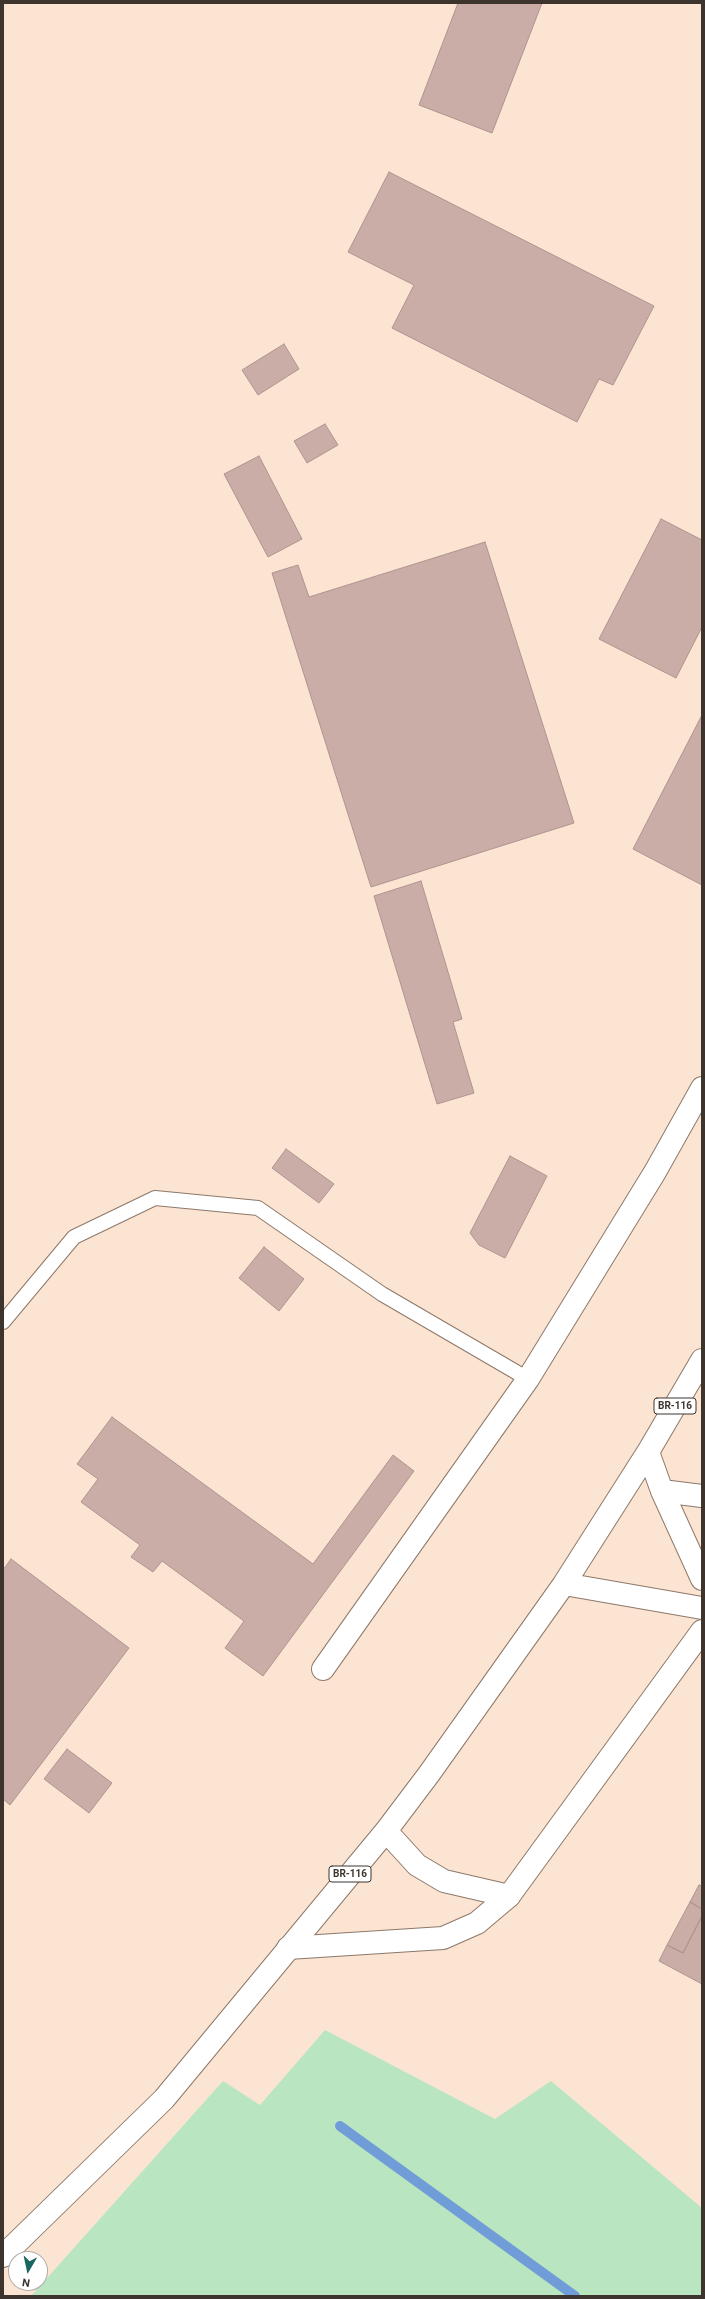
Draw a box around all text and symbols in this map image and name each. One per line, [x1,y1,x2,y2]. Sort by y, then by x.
road number: BR-116 [654,1398,696,1414]
road number: BR-116 [329,1866,371,1882]
north arrow [8,2251,48,2291]
text: N [21,2275,31,2289]

